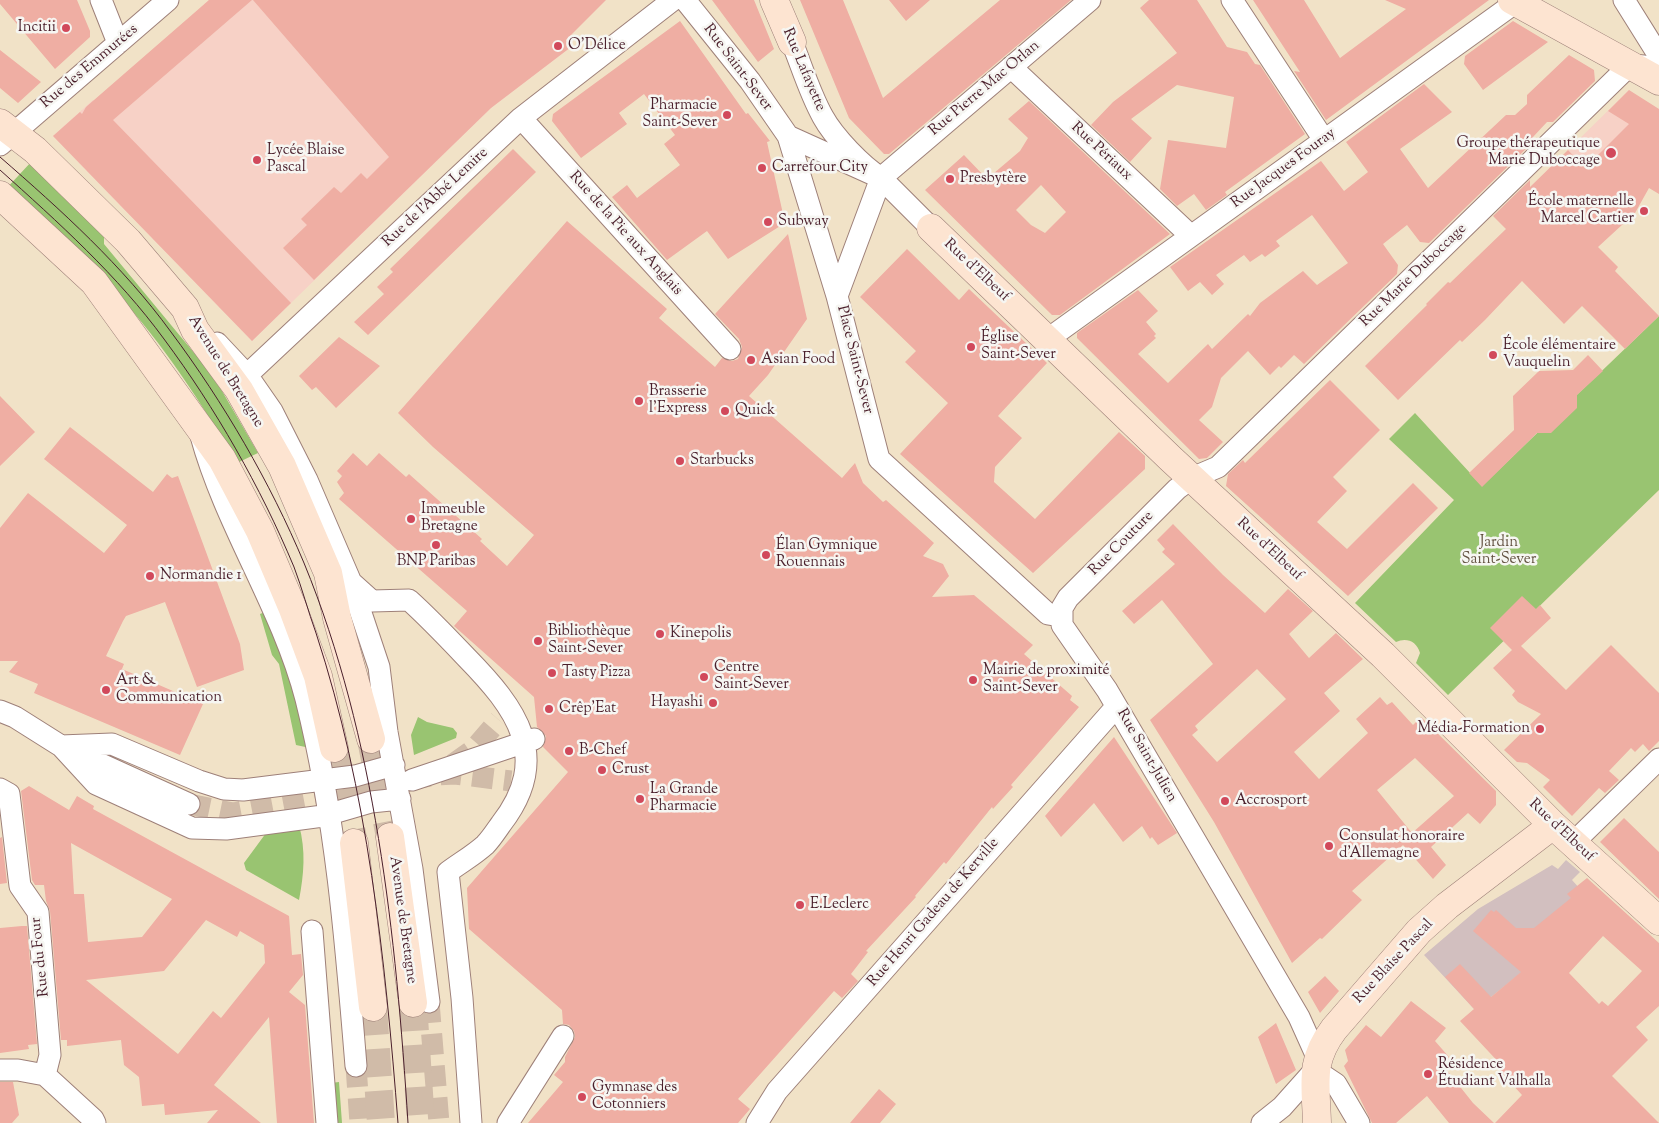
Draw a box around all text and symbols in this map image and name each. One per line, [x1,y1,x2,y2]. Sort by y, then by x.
place label: Incitii [18,19,56,37]
street label: Rue des Emmurées [38,21,142,113]
street label: Rue Saint-Sever [699,21,775,115]
marker: Incitii [60,22,72,34]
street label: Rue Lafayette [777,26,829,114]
place label: O'Délice [568,37,626,55]
street label: Rue Pierre Mac Orlan [926,37,1044,141]
marker: O'Délice [552,40,564,52]
place label: Pharmacie Saint-Sever [642,97,717,132]
marker: Pharmacie Saint-Sever [721,109,733,121]
street label: Rue Périaux [1067,119,1135,185]
street label: Rue Jacques Fouray [1228,125,1340,213]
place label: Groupe thérapeutique Marie Duboccage [1456,135,1600,170]
place label: Lycée Blaise Pascal [267,142,344,177]
street label: Rue de l'Abbé Lemire [380,144,492,252]
marker: Groupe thérapeutique Marie Duboccage [1604,146,1618,160]
marker: Lycée Blaise Pascal [251,154,263,166]
place label: Carrefour City [772,159,868,177]
marker: Carrefour City [756,162,768,174]
street label: Rue de la Pie aux Anglais [565,168,685,300]
place label: Presbytère [960,170,1027,188]
marker: Presbytère [944,173,956,185]
place label: École maternelle Marcel Cartier [1528,193,1634,228]
marker: École maternelle Marcel Cartier [1638,205,1650,217]
place label: Subway [778,213,829,231]
marker: Subway [762,216,774,228]
street label: Rue Marie Duboccage [1357,221,1471,331]
street label: Rue d'Elbeuf [939,236,1013,306]
street label: Place Saint-Sever [832,304,876,416]
street label: Avenue de Bretagne [183,313,267,431]
place label: Église Saint-Sever [981,329,1056,364]
place label: École élémentaire Vauquelin [1503,337,1616,372]
marker: Église Saint-Sever [965,341,977,353]
marker: École élémentaire Vauquelin [1487,349,1499,361]
place label: Asian Food [761,351,835,369]
marker: Asian Food [745,354,757,366]
place label: Brasserie l’Express [649,383,707,418]
marker: Brasserie l’Express [633,395,645,407]
place label: Quick [735,402,775,420]
marker: Quick [719,405,731,417]
place label: Starbucks [690,452,754,470]
marker: Starbucks [674,455,686,467]
place label: Immeuble Bretagne [421,501,485,536]
street label: Rue Couture [1086,508,1158,580]
marker: Immeuble Bretagne [405,513,417,525]
street label: Rue d'Elbeuf [1232,515,1306,585]
park label: Jardin Saint-Sever [1462,534,1536,569]
place label: Élan Gymnique Rouennais [776,537,877,572]
marker: BNP Paribas [430,539,442,551]
marker: Élan Gymnique Rouennais [760,549,772,561]
place label: BNP Paribas [397,553,475,571]
place label: Normandie 1 [160,567,242,585]
marker: Normandie 1 [144,570,156,582]
place label: Bibliothèque Saint-Sever [548,623,631,658]
place label: Kinepolis [670,625,731,643]
marker: Kinepolis [654,628,666,640]
marker: Bibliothèque Saint-Sever [532,635,544,647]
place label: Centre Saint-Sever [714,659,789,694]
place label: Mairie de proximité Saint-Sever [983,662,1110,697]
place label: Tasty Pizza [562,664,631,682]
marker: Tasty Pizza [546,667,558,679]
marker: Centre Saint-Sever [698,671,710,683]
place label: Art & Communication [116,672,222,707]
marker: Mairie de proximité Saint-Sever [967,674,979,686]
marker: Art & Communication [100,684,112,696]
place label: Hayashi [651,694,703,712]
marker: Hayashi [707,697,719,709]
place label: Crêp'Eat [559,700,616,718]
marker: Crêp'Eat [543,703,555,715]
street label: Rue Saint-Julien [1112,706,1180,806]
place label: Média-Formation [1417,720,1530,738]
marker: Média-Formation [1534,723,1546,735]
place label: B-Chef [579,742,626,760]
marker: B-Chef [563,745,575,757]
place label: Crust [612,761,649,779]
marker: Crust [596,764,608,776]
place label: La Grande Pharmacie [650,781,718,816]
place label: Accrosport [1235,792,1307,810]
marker: La Grande Pharmacie [634,793,646,805]
marker: Accrosport [1219,795,1231,807]
street label: Rue d'Elbeuf [1524,796,1598,866]
place label: Consulat honoraire d'Allemagne [1339,828,1465,863]
street label: Rue Henri Gadeau de Kerville [864,835,1004,991]
marker: Consulat honoraire d'Allemagne [1323,840,1335,852]
street label: Avenue de Bretagne [384,855,420,985]
place label: E.Leclerc [810,896,869,914]
marker: E.Leclerc [794,899,806,911]
street label: Rue du Four [28,916,54,998]
street label: Rue Blaise Pascal [1350,916,1438,1008]
place label: Résidence Étudiant Valhalla [1438,1056,1551,1091]
marker: Résidence Étudiant Valhalla [1422,1068,1434,1080]
place label: Gymnase des Cotonniers [592,1079,677,1114]
marker: Gymnase des Cotonniers [576,1091,588,1103]

